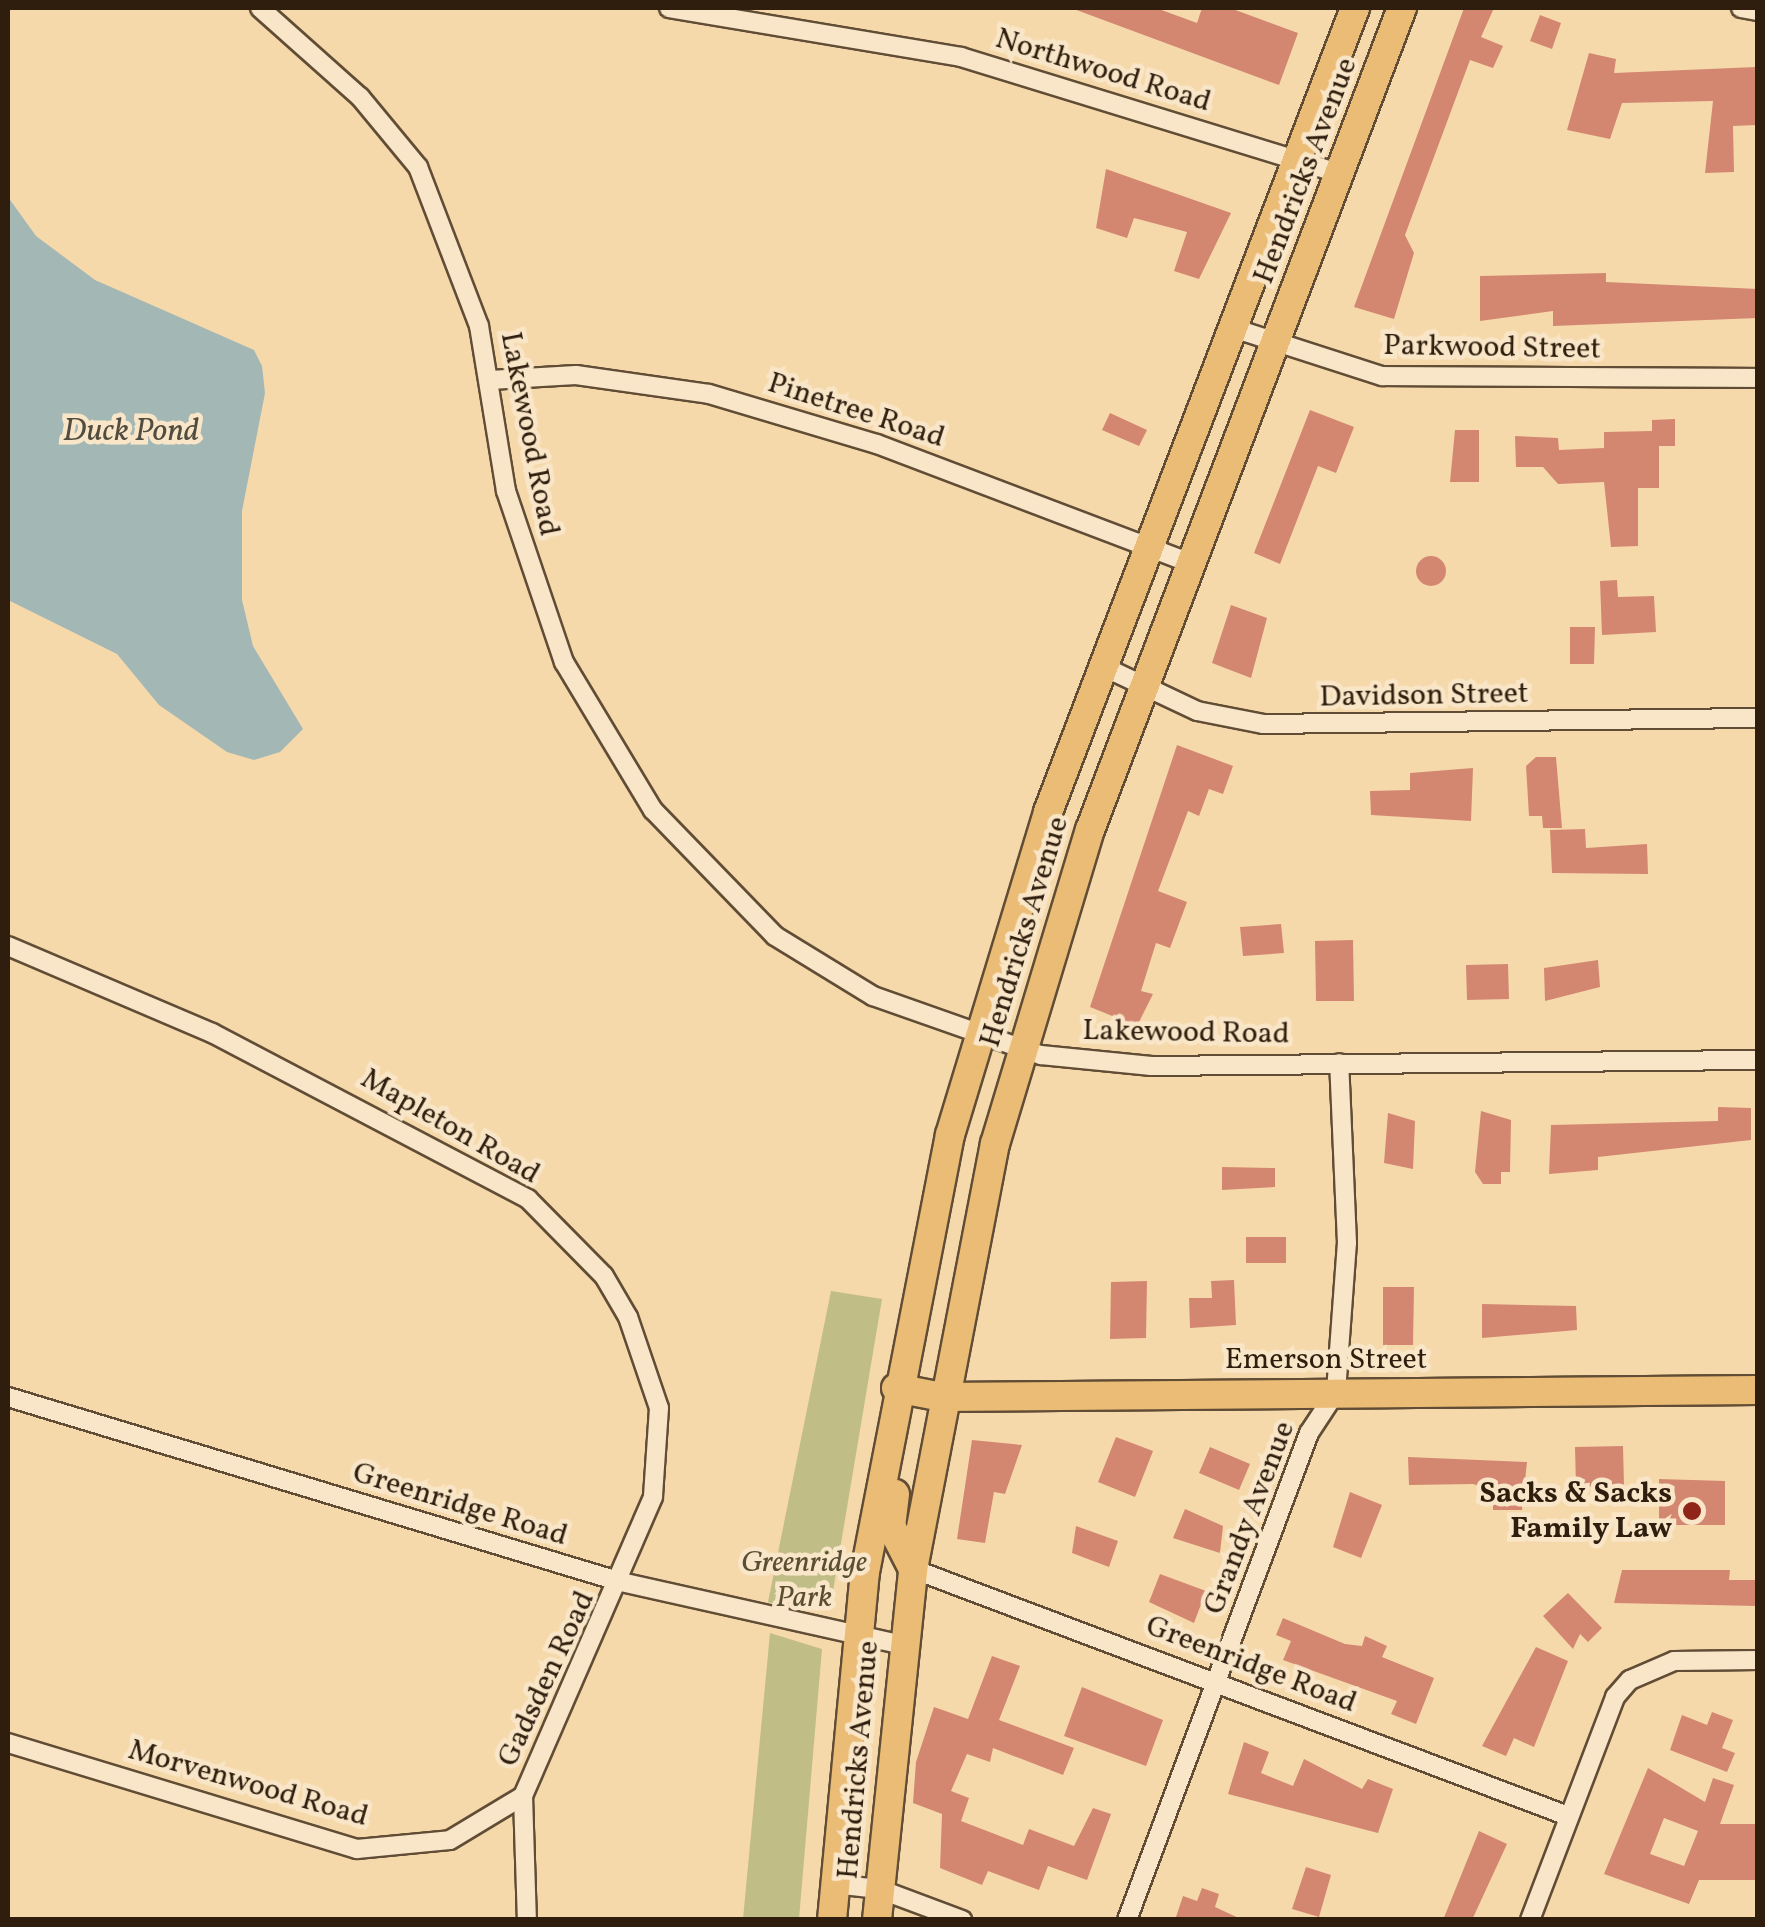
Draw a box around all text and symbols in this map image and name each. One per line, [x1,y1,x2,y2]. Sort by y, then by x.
street label: Northwood Road [991,21,1215,121]
street label: Hendricks Avenue [1246,53,1366,289]
street label: Parkwood Street [1383,328,1601,368]
street label: Lakewood Road [492,329,566,539]
street label: Pinetree Road [763,365,949,457]
water label: Duck Pond [63,413,199,451]
street label: Davidson Street [1319,676,1529,716]
street label: Hendricks Avenue [973,812,1077,1052]
street label: Lakewood Road [1082,1013,1290,1053]
street label: Mapleton Road [354,1061,546,1193]
street label: Emerson Street [1225,1342,1427,1378]
street label: Grandy Avenue [1197,1416,1303,1620]
street label: Greenridge Road [348,1455,572,1555]
place label: Sacks & Sacks Family Law [1479,1476,1672,1546]
marker: Sacks & Sacks Family Law [1681,1500,1703,1522]
park label: Greenridge Park [741,1545,867,1616]
street label: Gadsden Road [491,1586,603,1772]
street label: Greenridge Road [1141,1608,1361,1722]
street label: Hendricks Avenue [831,1639,887,1881]
street label: Morvenwood Road [124,1733,372,1835]

